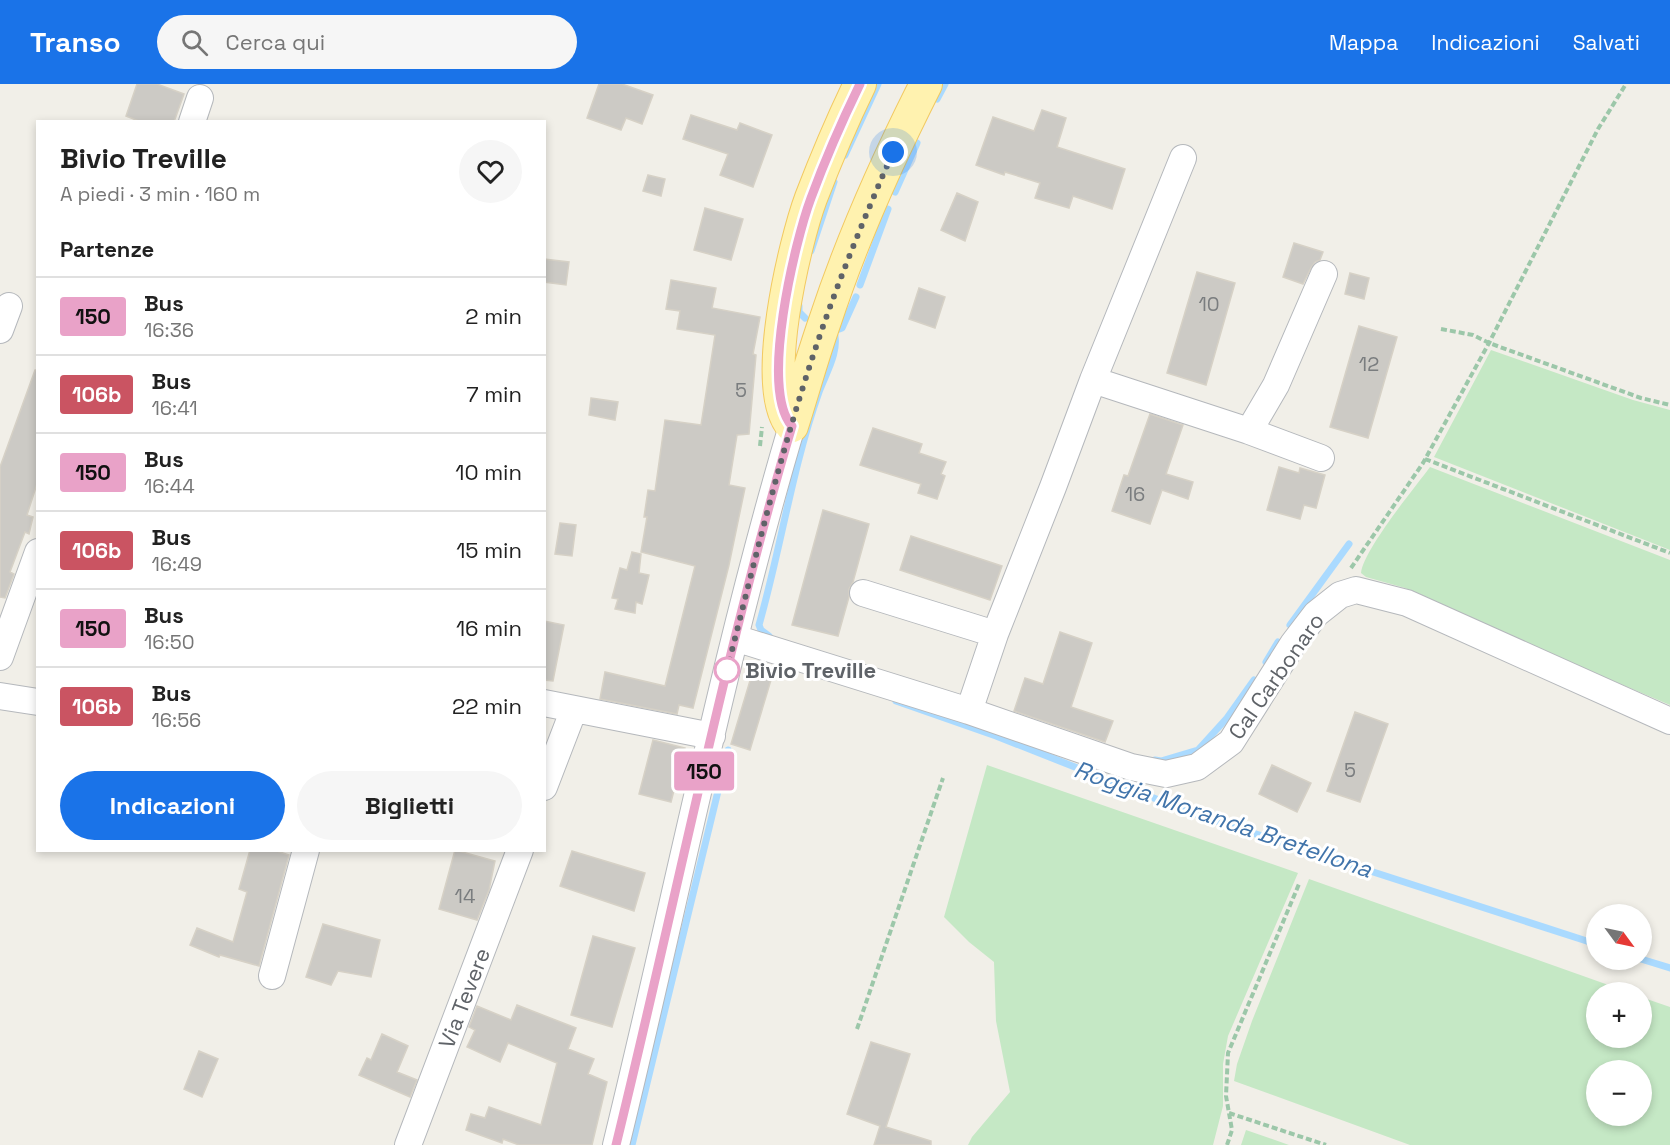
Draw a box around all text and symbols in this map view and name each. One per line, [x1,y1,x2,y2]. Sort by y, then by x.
search box [157,15,577,69]
text: Transo [30,24,121,60]
icon: search [178,26,211,59]
text: Cerca qui [226,28,325,56]
text: Mappa [1329,29,1398,56]
text: Indicazioni [1431,29,1540,56]
text: Salvati [1573,29,1640,56]
your location [878,137,908,167]
text: Bivio Treville [60,140,227,176]
button: heart [459,140,522,203]
text: A piedi · 3 min · 160 m [60,181,260,207]
text: Partenze [60,235,154,263]
text: Bus [144,289,184,317]
house number: 10 [1198,291,1220,317]
text: 2 min [465,302,522,330]
text: 150 [75,303,111,330]
text: 16:36 [144,317,194,343]
house number: 12 [1359,351,1379,377]
text: Bus [151,367,191,395]
house number: 5 [735,377,747,403]
text: 7 min [466,380,522,408]
text: 106b [72,381,121,408]
text: 16:41 [151,395,198,421]
text: Bus [144,445,184,473]
text: 10 min [455,458,522,486]
text: 150 [75,459,111,486]
text: 16:44 [144,473,195,499]
house number: 16 [1125,481,1145,507]
text: Bus [151,523,191,551]
text: 15 min [456,536,522,564]
text: 106b [72,537,121,564]
text: 16:49 [151,551,202,577]
text: Bus [144,601,184,629]
street label: Cal Carbonaro [1222,607,1330,745]
text: 16 min [456,614,522,642]
text: 150 [75,615,111,642]
text: 16:50 [144,629,194,655]
place label: Bivio Treville [745,656,876,684]
marker: Bivio Treville [714,657,740,683]
text: Bus [151,679,191,707]
text: 22 min [452,692,522,720]
text: 106b [72,693,121,720]
text: 16:56 [151,707,201,733]
line badge: 150 [670,752,738,790]
water label: Roggia Moranda Bretellona [1070,753,1376,885]
house number: 5 [1344,757,1356,783]
text: 150 [686,758,722,785]
button: Indicazioni [60,771,285,840]
button: Biglietti [297,771,522,840]
house number: 14 [455,883,475,909]
north arrow [1586,904,1652,970]
map controls [1586,904,1652,1126]
street label: Via Tevere [432,944,496,1052]
button: + [1586,982,1652,1048]
button: − [1586,1060,1652,1126]

